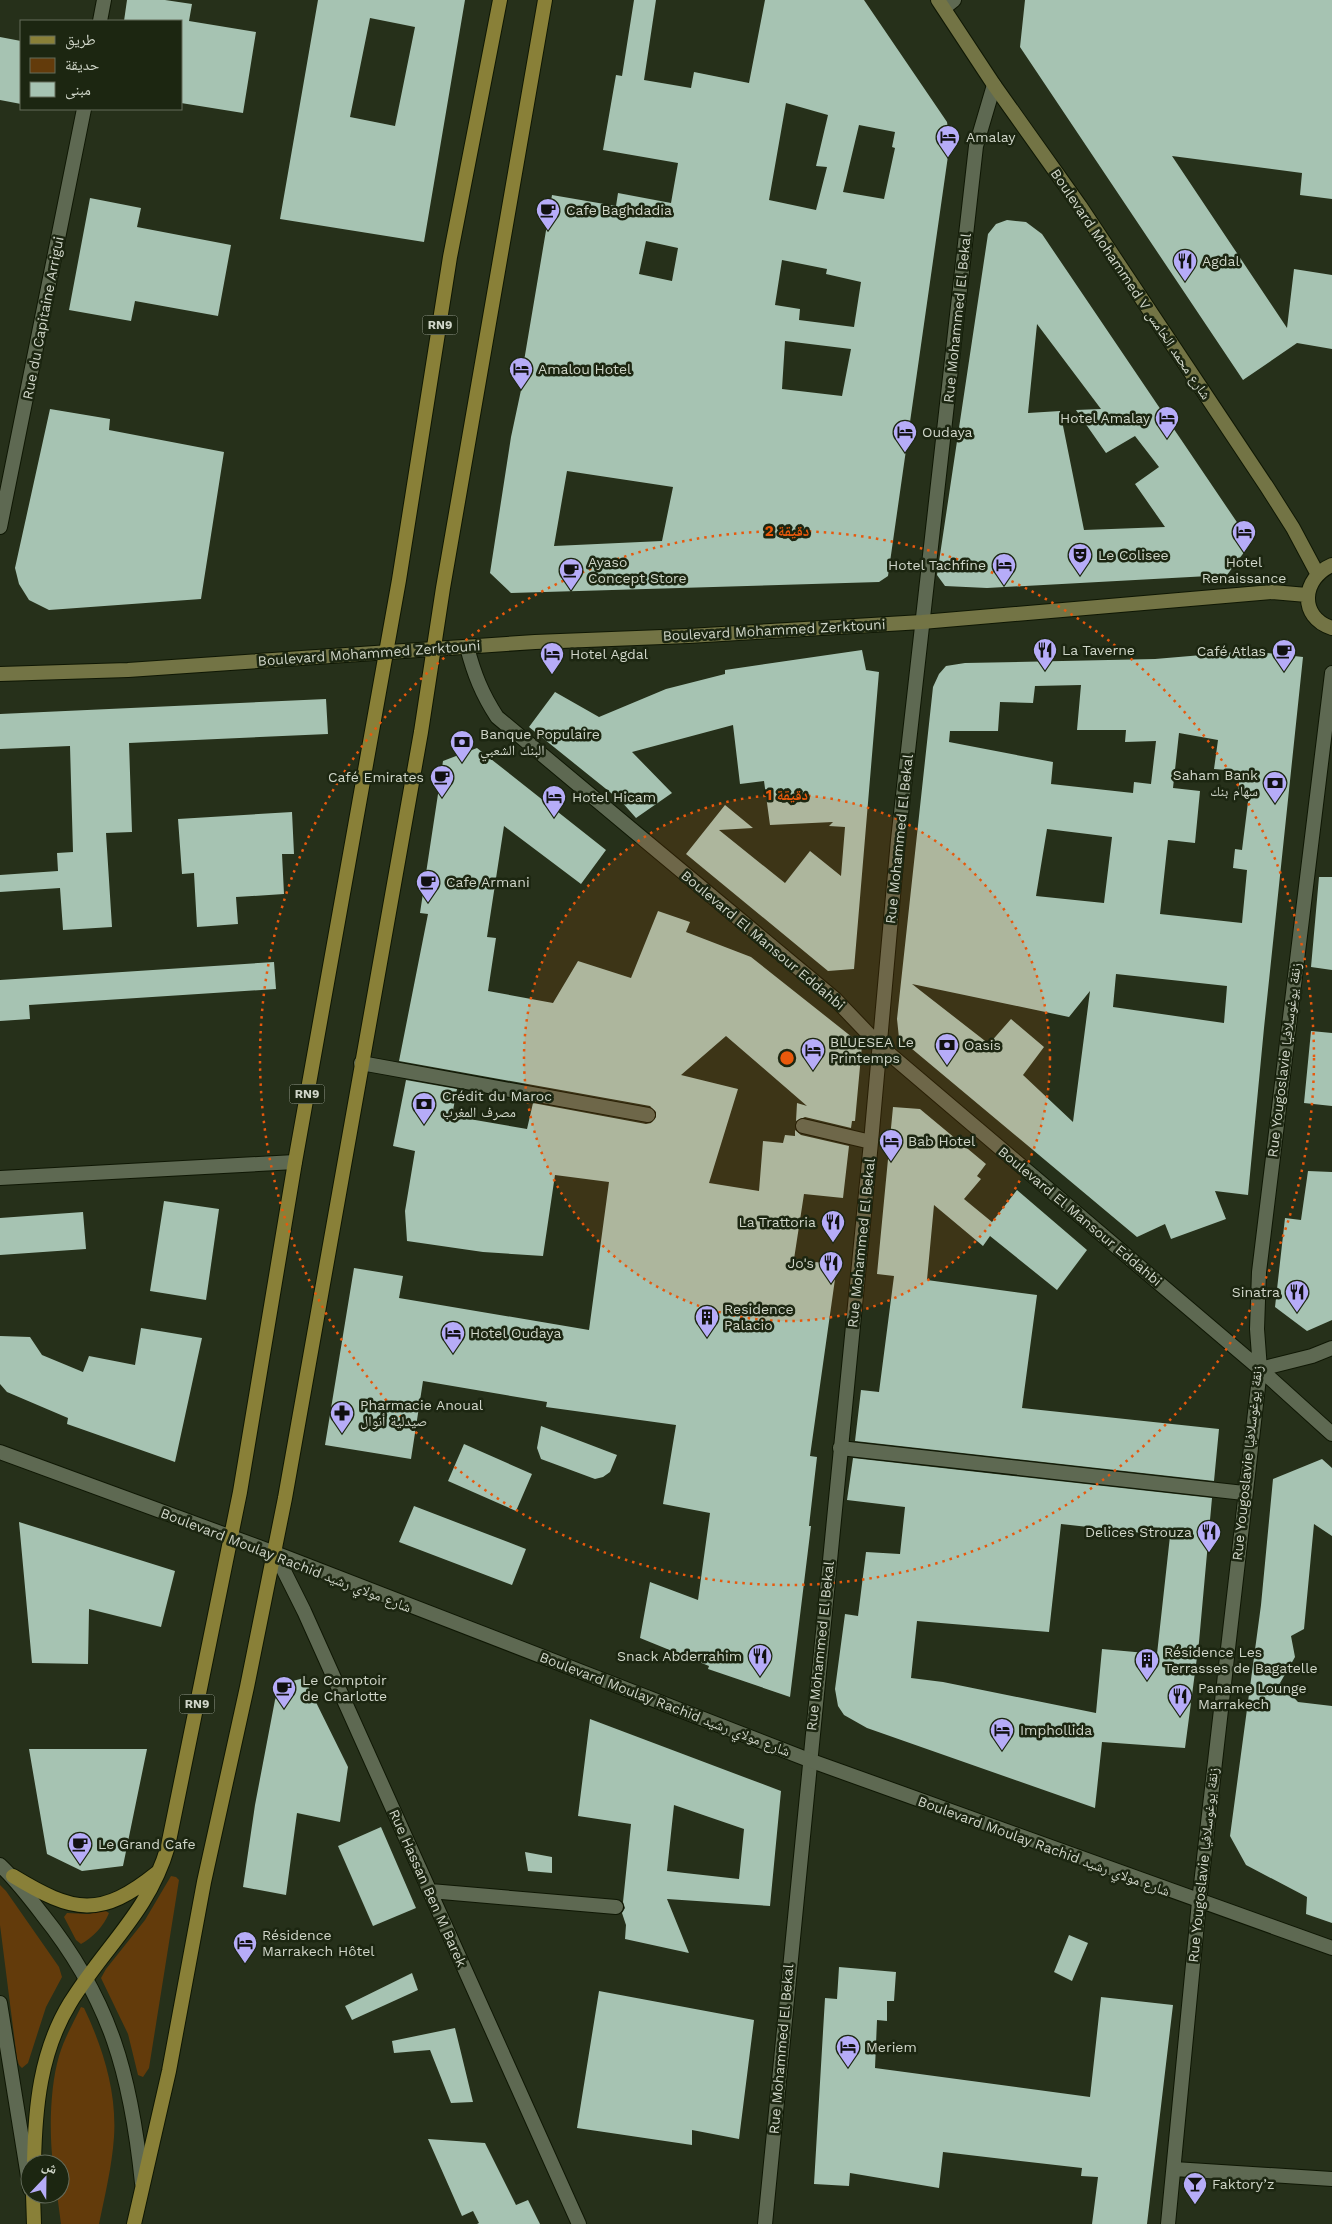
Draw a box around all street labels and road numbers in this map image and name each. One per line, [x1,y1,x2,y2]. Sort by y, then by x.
street label: Boulevard Mohammed V شارع محمد الخامس [1046,166,1214,403]
street label: Rue Mohammed El Bekal [940,232,974,404]
street label: Rue du Capitaine Arrigui [19,235,67,401]
road number: RN9 [422,316,458,334]
street label: Boulevard Mohammed Zerktouni [662,616,886,644]
street label: Boulevard Mohammed Zerktouni [257,637,481,669]
street label: Rue Mohammed El Bekal [882,753,916,925]
street label: Boulevard El Mansour Eddahbi [678,867,848,1013]
street label: Rue Yougoslavie زنقة يوغوسلافيا [1264,962,1305,1158]
road number: RN9 [290,1084,324,1104]
street label: Boulevard El Mansour Eddahbi [995,1143,1165,1289]
street label: Rue Mohammed El Bekal [844,1157,878,1329]
street label: Rue Yougoslavie زنقة يوغوسلافيا [1229,1365,1266,1561]
street label: Boulevard Moulay Rachid شارع مولاي رشيد [157,1505,414,1619]
street label: Rue Mohammed El Bekal [803,1560,837,1732]
street label: Boulevard Moulay Rachid شارع مولاي رشيد [536,1649,793,1763]
road number: RN9 [180,1695,214,1714]
street label: Rue Yougoslavie زنقة يوغوسلافيا [1185,1767,1222,1963]
street label: Boulevard Moulay Rachid شارع مولاي رشيد [915,1793,1172,1903]
street label: Rue Hassan Ben M Barek [386,1807,470,1969]
street label: Rue Mohammed El Bekal [766,1963,796,2135]

